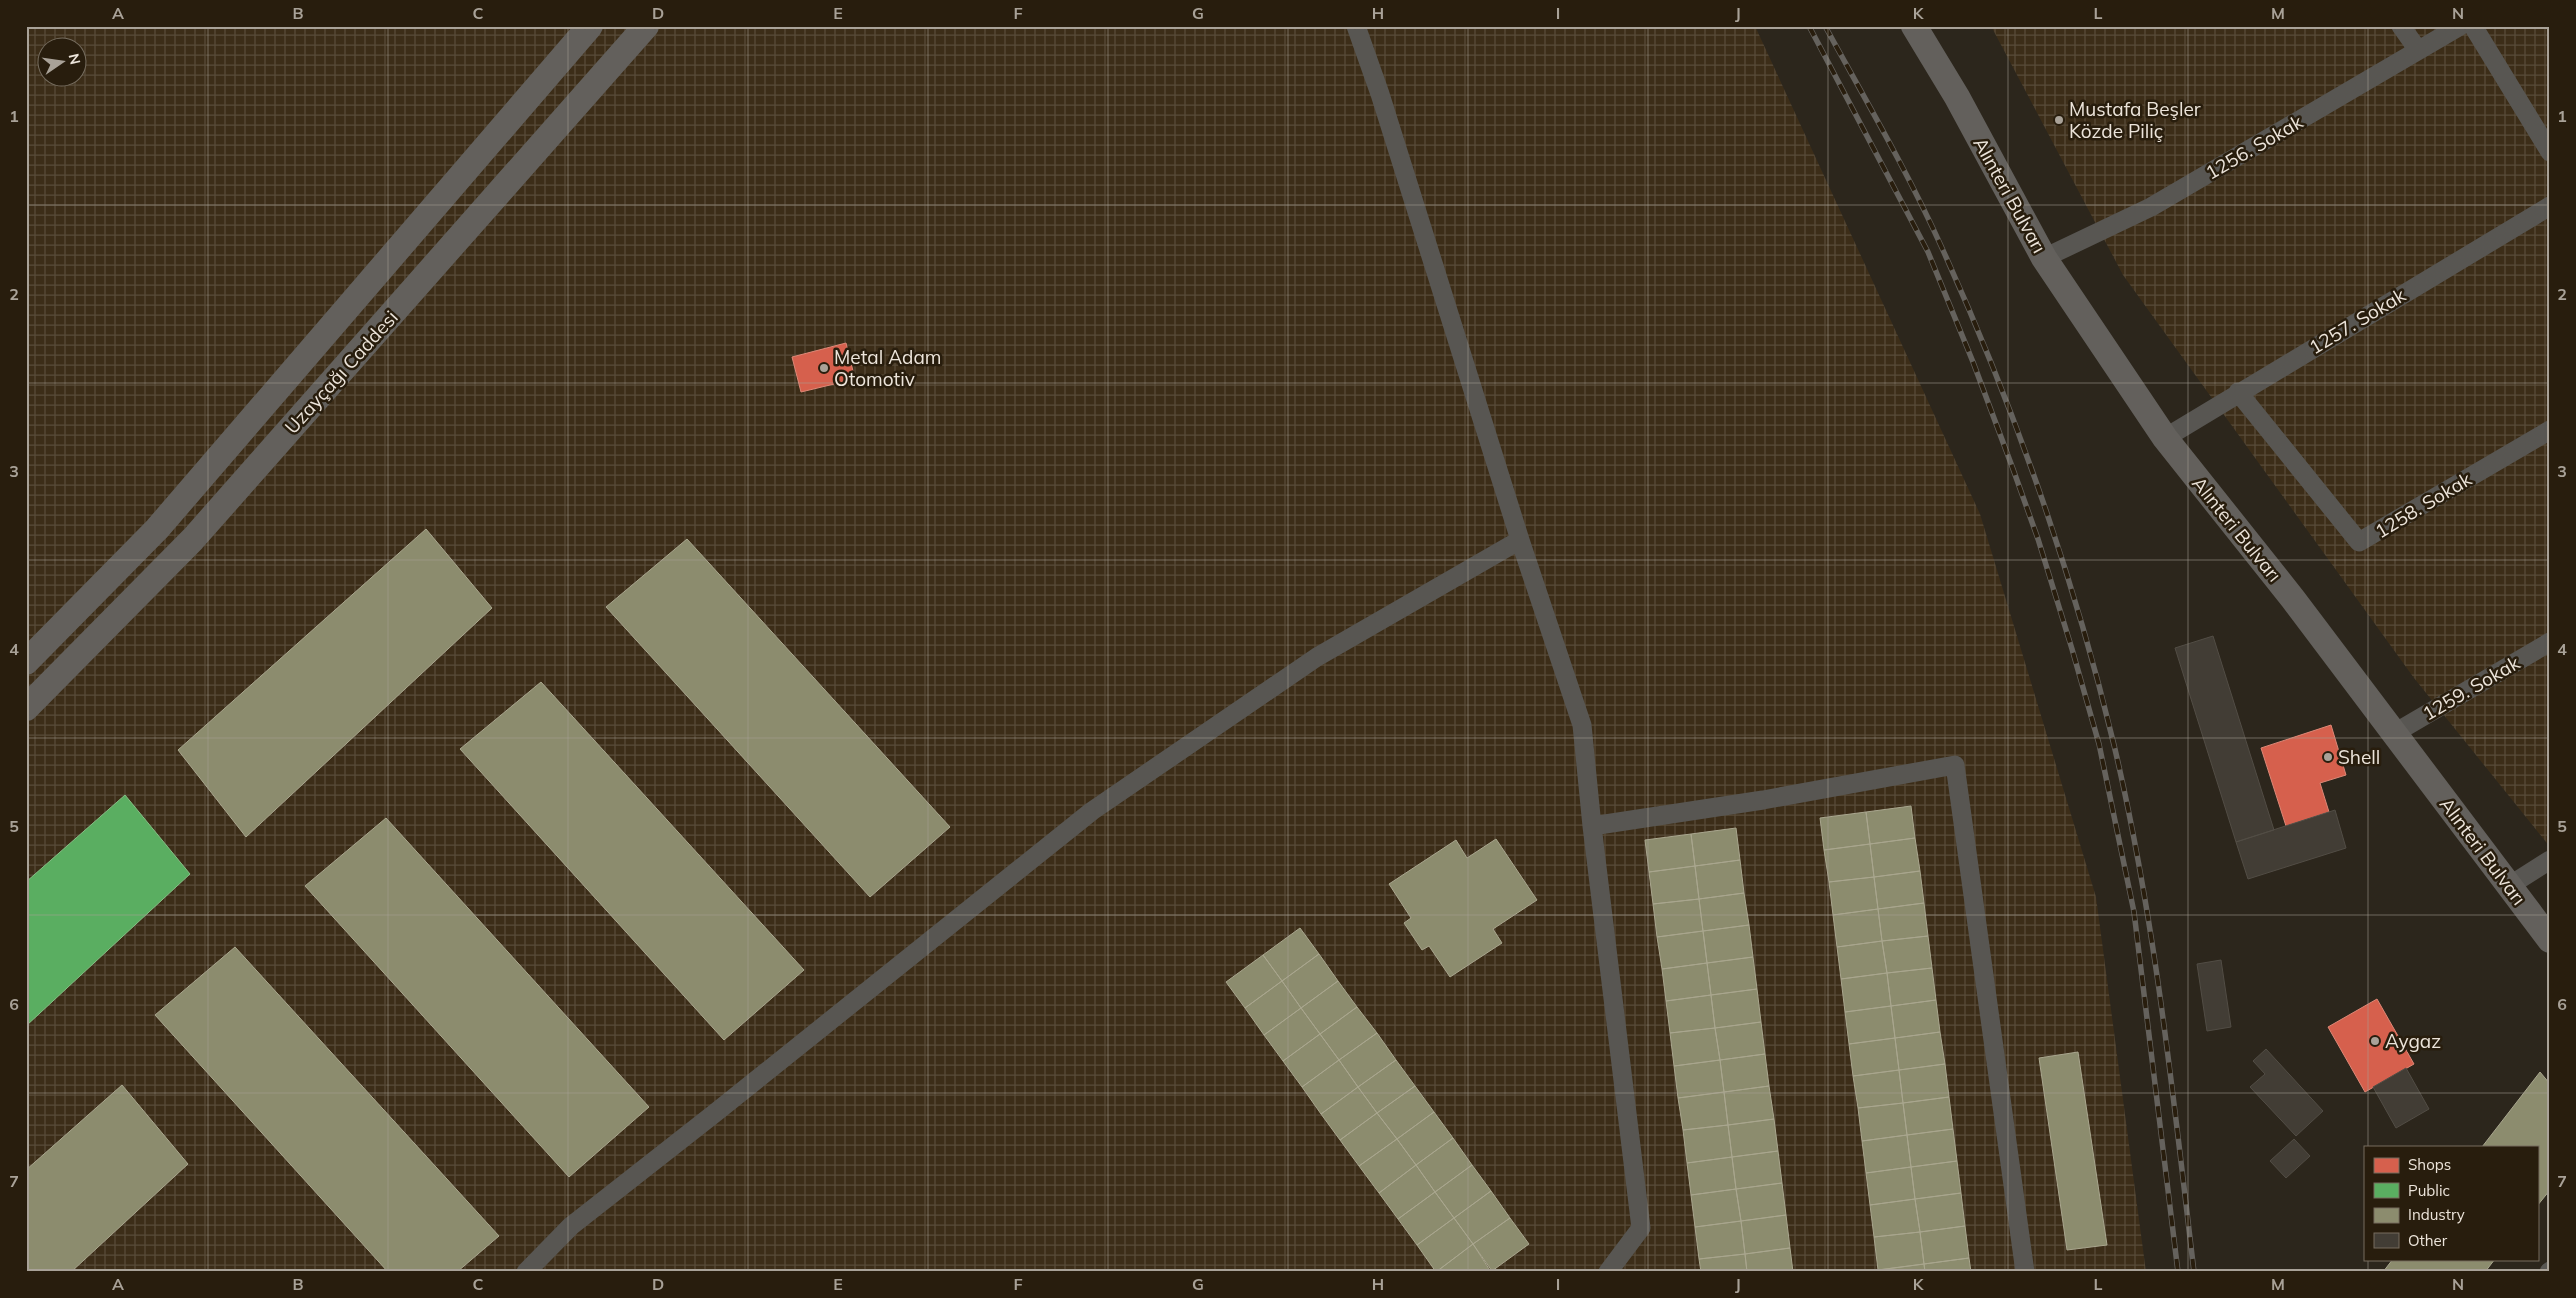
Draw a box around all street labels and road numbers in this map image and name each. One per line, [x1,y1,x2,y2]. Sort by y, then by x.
street label: 1256. Sokak [2201,109,2307,185]
street label: Alınteri Bulvarı [1968,133,2052,257]
street label: 1257. Sokak [2304,283,2410,359]
street label: Uzayçağı Caddesi [279,305,403,439]
street label: 1258. Sokak [2370,467,2476,543]
street label: Alınteri Bulvarı [2187,471,2287,587]
street label: 1259. Sokak [2418,650,2524,726]
street label: Alınteri Bulvarı [2435,792,2531,910]

